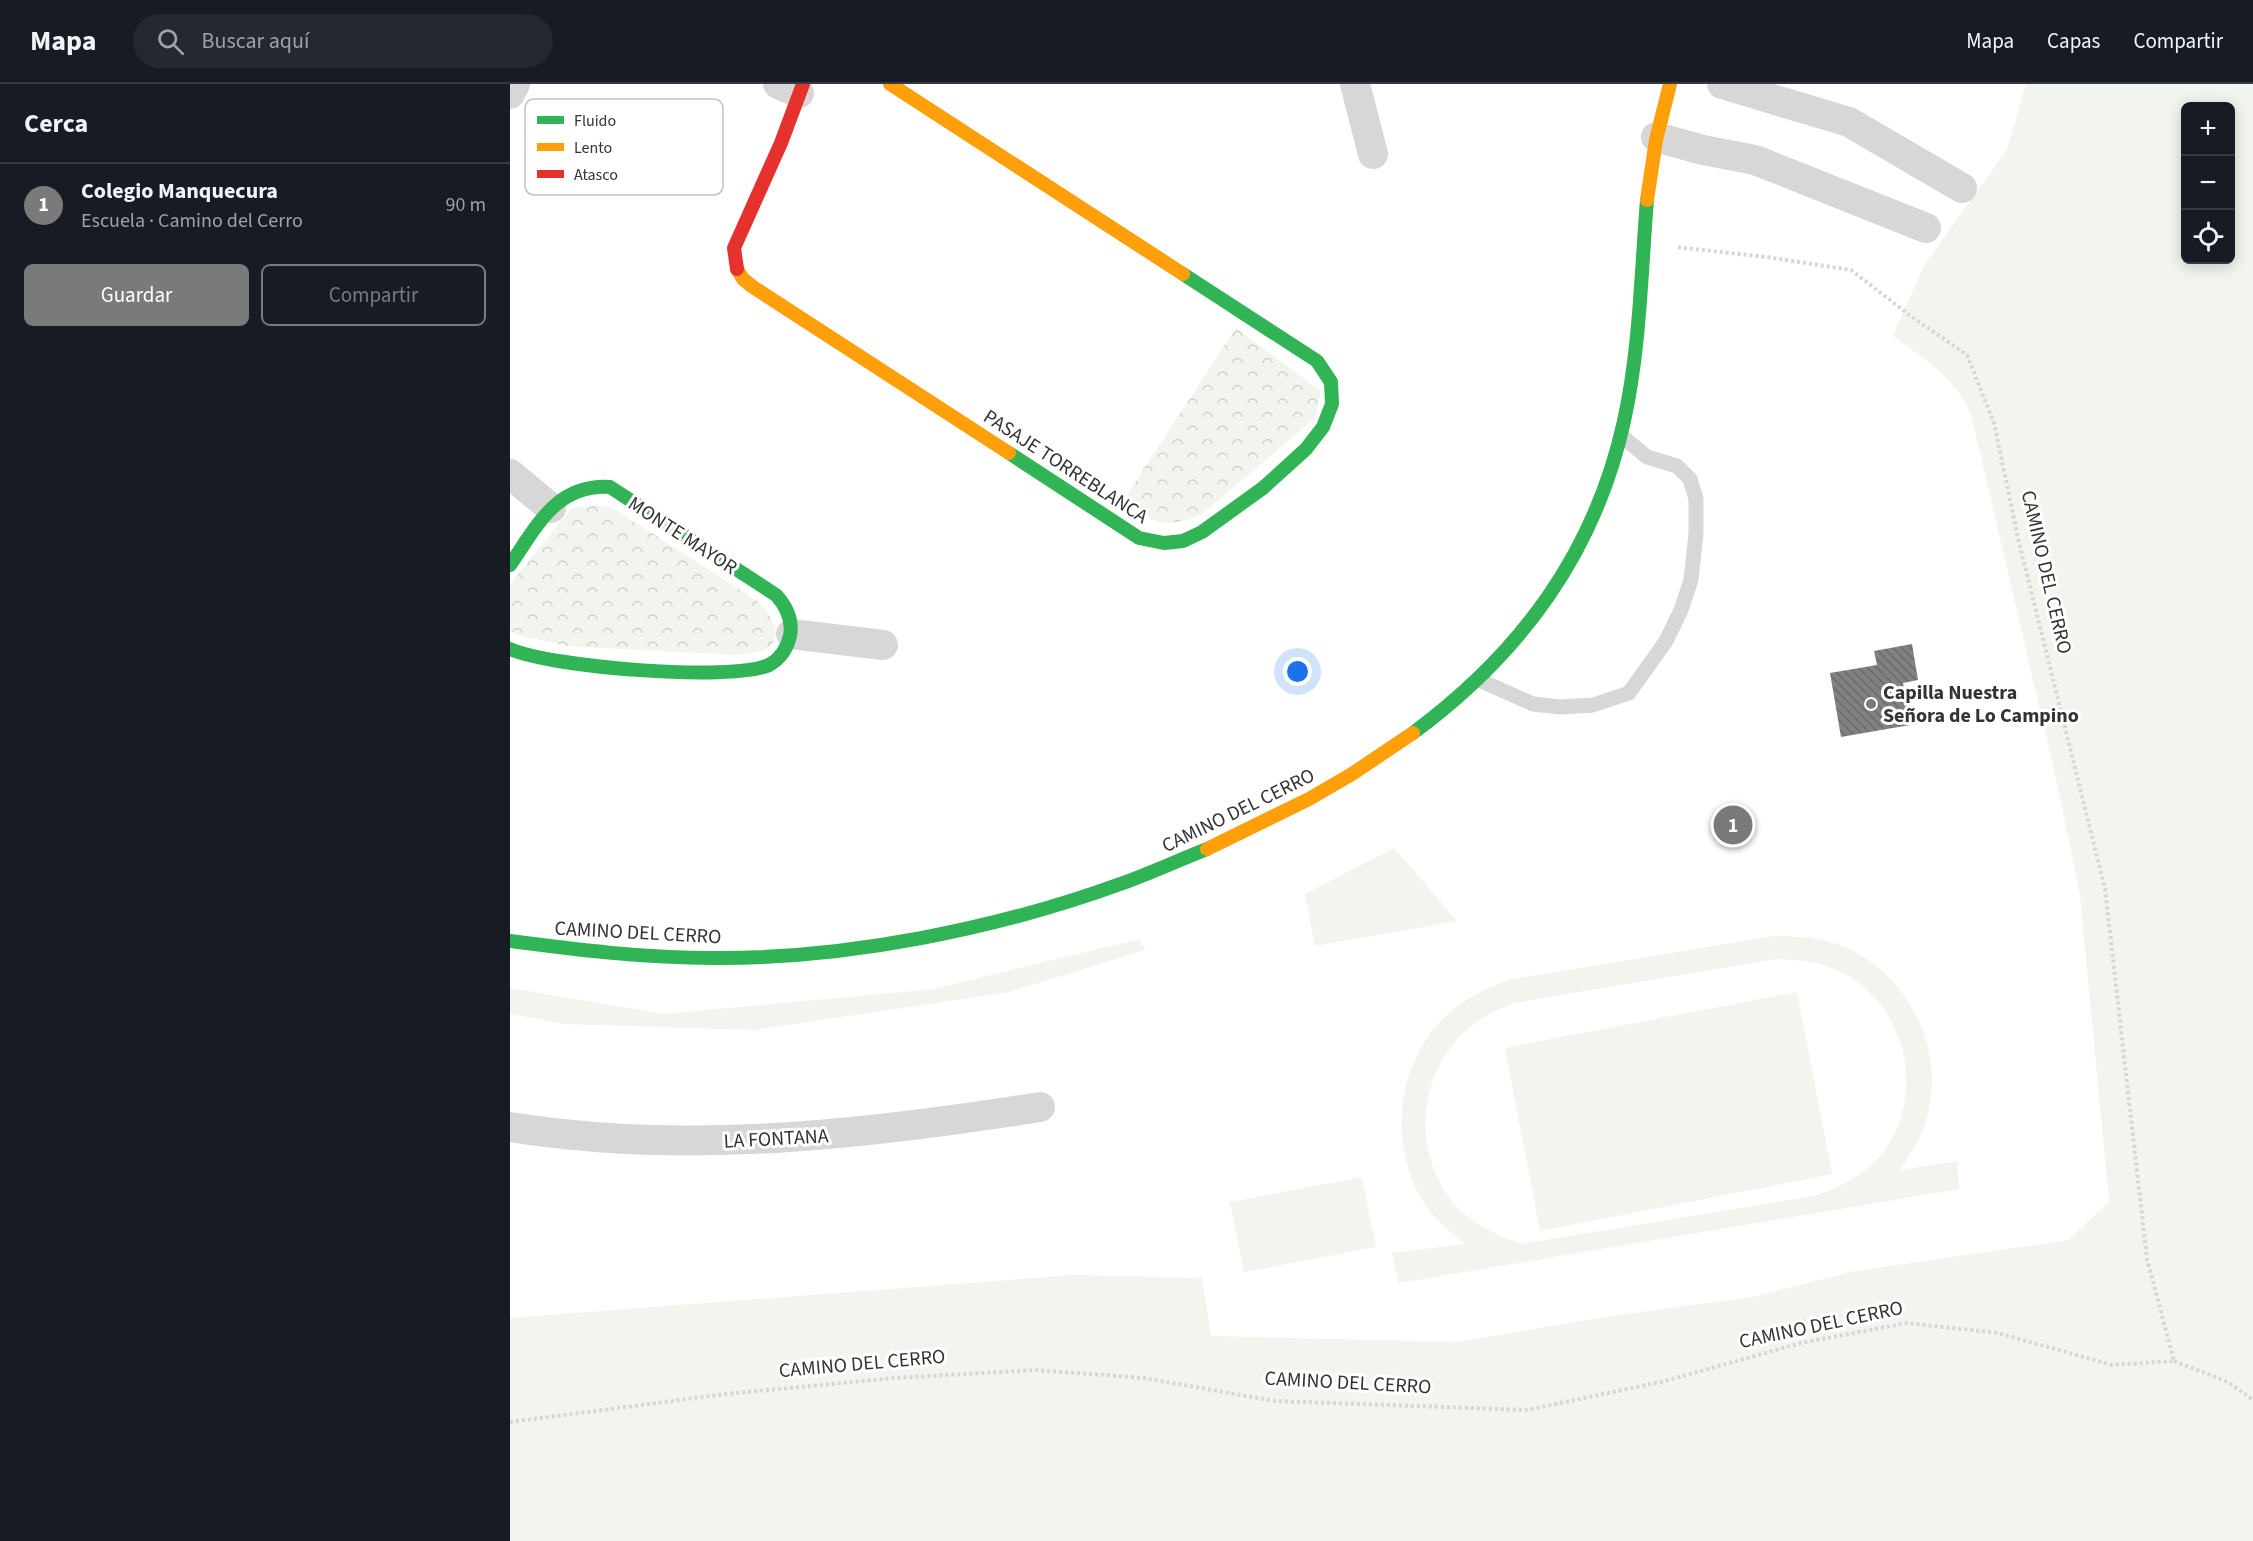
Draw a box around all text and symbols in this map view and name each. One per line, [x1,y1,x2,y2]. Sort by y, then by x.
search box [133,14,553,68]
text: Mapa [30,21,97,61]
icon: search [154,25,187,58]
text: Buscar aquí [202,25,309,57]
text: Mapa [1966,26,2014,56]
text: Capas [2047,26,2100,56]
text: Compartir [2133,26,2223,56]
legend [525,99,723,195]
map controls [2181,102,2235,264]
button: + [2181,102,2235,156]
text: Cerca [24,105,88,142]
text: Fluido [574,110,616,132]
text: Lento [574,137,612,159]
button: − [2181,156,2235,210]
text: Atasco [574,164,618,186]
text: Colegio Manquecura [81,175,278,207]
text: 1 [38,191,49,219]
text: 90 m [446,191,486,219]
text: Escuela · Camino del Cerro [81,207,303,235]
button: locate [2181,210,2235,264]
button: Guardar [24,264,249,326]
button: Compartir [261,264,486,326]
street label: PASAJE TORREBLANCA [978,403,1153,531]
street label: CAMINO DEL CERRO [2014,488,2078,657]
street label: MONTE MAYOR [622,490,743,582]
your location [1283,657,1312,686]
place label: Capilla Nuestra Señora de Lo Campino [1883,679,2079,730]
marker: Capilla Nuestra Señora de Lo Campino [1864,697,1878,711]
street label: CAMINO DEL CERRO [1157,762,1320,860]
pin: 1 [1714,802,1752,848]
street label: CAMINO DEL CERRO [554,915,722,951]
street label: LA FONTANA [723,1122,829,1156]
street label: CAMINO DEL CERRO [1737,1294,1906,1356]
street label: CAMINO DEL CERRO [778,1343,946,1385]
street label: CAMINO DEL CERRO [1264,1365,1432,1401]

